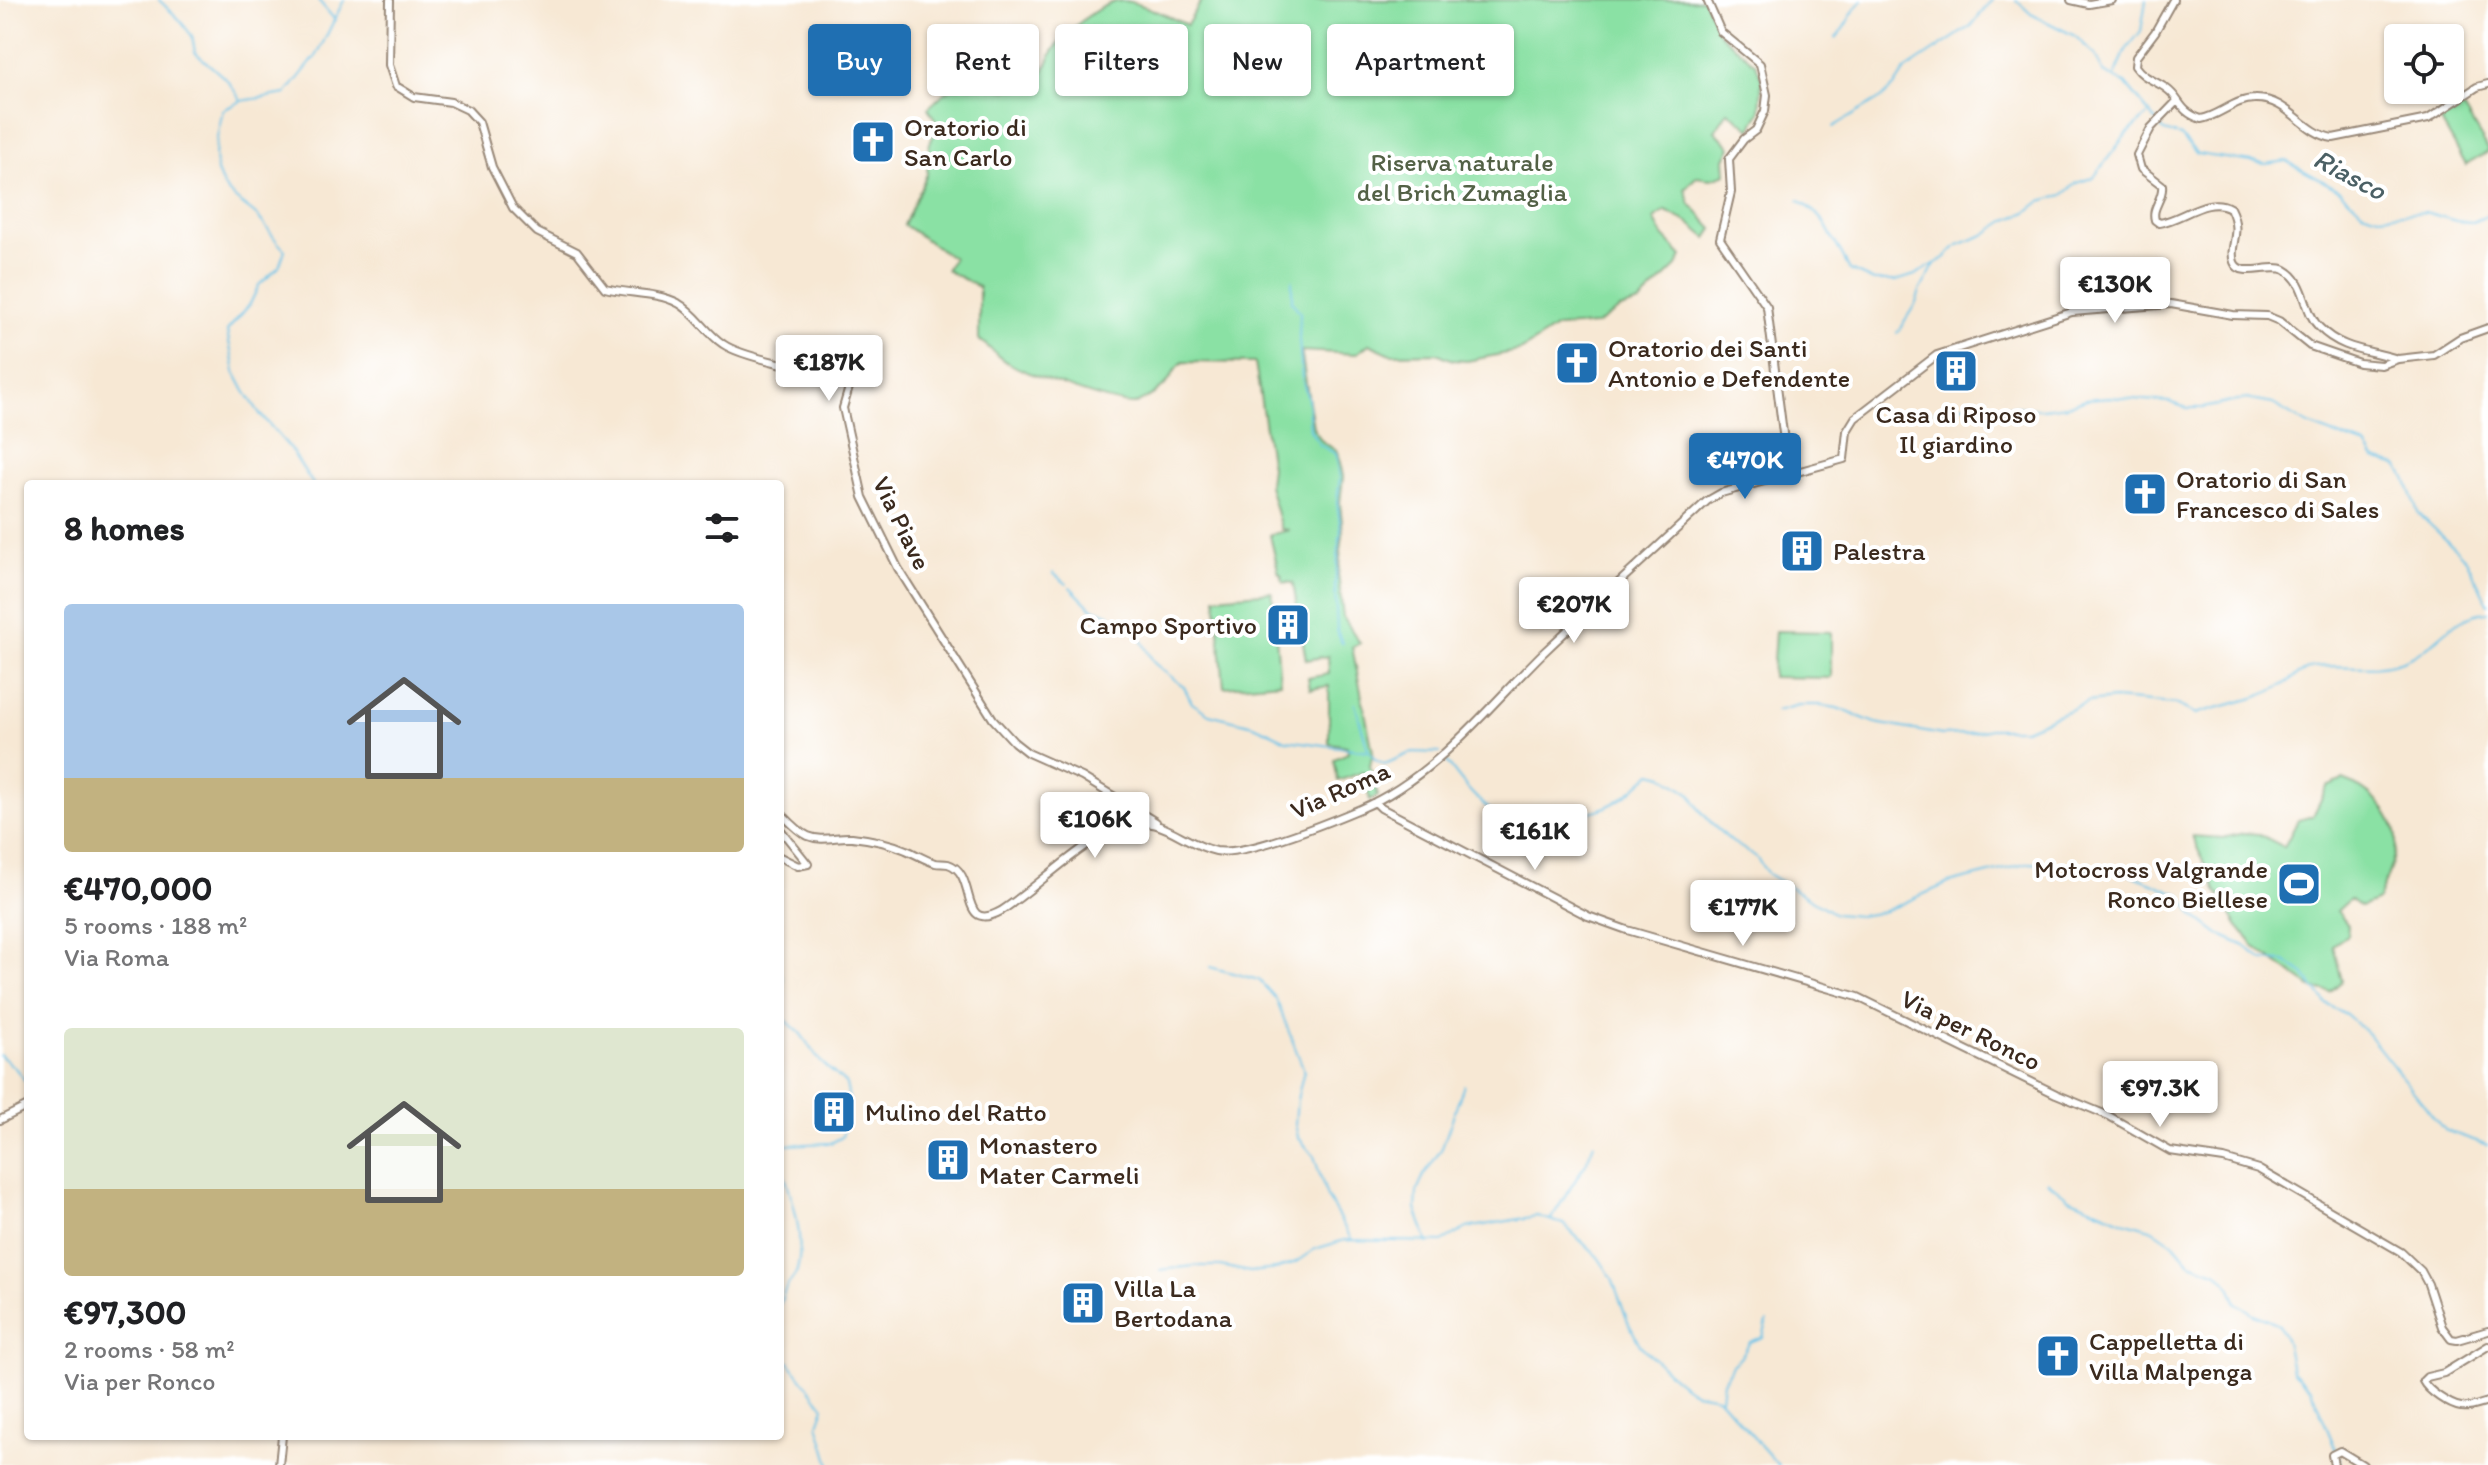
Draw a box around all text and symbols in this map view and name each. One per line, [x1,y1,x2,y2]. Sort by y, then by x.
chip: Buy [808,24,911,96]
chip: Rent [927,24,1039,96]
chip: Filters [1055,24,1188,96]
chip: New [1204,24,1311,96]
chip: Apartment [1327,24,1514,96]
map controls [2384,24,2464,104]
button: locate [2384,24,2464,104]
place label: Oratorio di San Carlo [904,111,1027,173]
church icon: Oratorio di San Carlo [849,118,897,166]
water label: Riasco [2308,141,2393,208]
park label: Riserva naturale del Brich Zumaglia [1357,146,1568,208]
pin: €130K [2059,257,2171,325]
text: €130K [2078,267,2152,299]
place label: Oratorio dei Santi Antonio e Defendente [1608,332,1850,394]
pin: €187K [773,335,885,403]
church icon: Oratorio dei Santi Antonio e Defendente [1553,339,1601,387]
text: €187K [794,345,864,377]
building icon: Casa di Riposo Il giardino [1932,347,1980,395]
place label: Casa di Riposo Il giardino [1876,398,2036,460]
pin: €470K [1689,433,1801,501]
text: €470K [1707,443,1783,475]
place label: Oratorio di San Francesco di Sales [2176,463,2379,525]
church icon: Oratorio di San Francesco di Sales [2121,470,2169,518]
street label: Via Piave [866,471,938,575]
icon: filters [700,506,744,550]
text: 8 homes [64,508,185,549]
building icon: Palestra [1778,527,1826,575]
place label: Palestra [1833,535,1926,567]
pin: €207K [1518,577,1630,645]
text: €207K [1537,587,1611,619]
building icon: Campo Sportivo [1264,601,1312,649]
place label: Campo Sportivo [1079,609,1257,641]
icon: home [332,656,476,800]
street label: Via Roma [1285,754,1395,826]
pin: €106K [1039,792,1151,860]
text: €106K [1058,802,1132,834]
pin: €161K [1479,804,1591,872]
text: €161K [1500,814,1570,846]
place label: Motocross Valgrande Ronco Biellese [2034,853,2268,915]
sports icon: Motocross Valgrande Ronco Biellese [2275,860,2323,908]
text: €470,000 [64,868,213,909]
pin: €177K [1687,880,1799,948]
text: €177K [1708,890,1778,922]
text: 5 rooms · 188 m² [64,909,247,941]
text: Via Roma [64,941,169,973]
street label: Via per Ronco [1896,982,2046,1078]
pin: €97.3K [2095,1061,2225,1129]
text: €97.3K [2121,1071,2199,1103]
icon: home [332,1080,476,1224]
building icon: Mulino del Ratto [810,1088,858,1136]
place label: Mulino del Ratto [865,1096,1047,1128]
place label: Monastero Mater Carmeli [979,1129,1139,1191]
building icon: Monastero Mater Carmeli [924,1136,972,1184]
place label: Villa La Bertodana [1114,1272,1233,1334]
building icon: Villa La Bertodana [1059,1279,1107,1327]
text: €97,300 [64,1292,187,1333]
place label: Cappelletta di Villa Malpenga [2089,1325,2253,1387]
church icon: Cappelletta di Villa Malpenga [2034,1332,2082,1380]
text: 2 rooms · 58 m² [64,1333,235,1365]
text: Via per Ronco [64,1365,216,1397]

